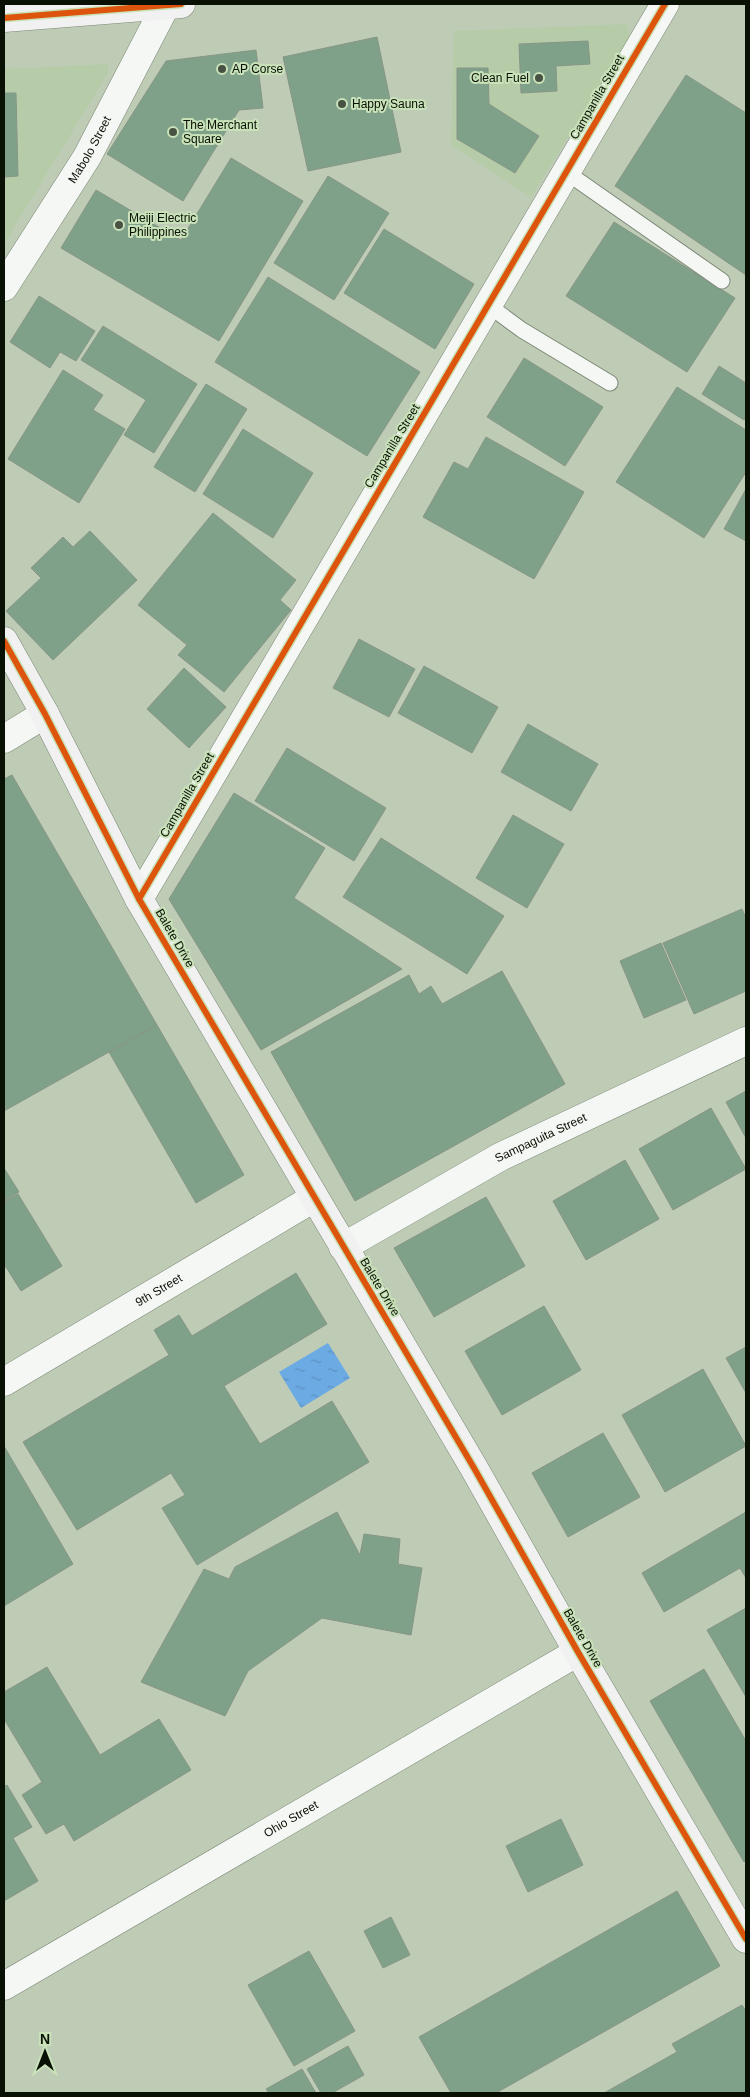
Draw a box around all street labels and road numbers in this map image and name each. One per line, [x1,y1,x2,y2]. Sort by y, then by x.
street label: Campanilla Street [567,52,627,142]
street label: Mabolo Street [65,113,114,186]
street label: Campanilla Street [361,401,423,490]
street label: Campanilla Street [157,750,217,840]
street label: Balete Drive [153,906,198,970]
street label: Sampaguita Street [492,1110,589,1165]
street label: Balete Drive [357,1255,403,1319]
street label: 9th Street [133,1270,185,1309]
street label: Balete Drive [561,1606,606,1670]
street label: Ohio Street [261,1797,321,1840]

